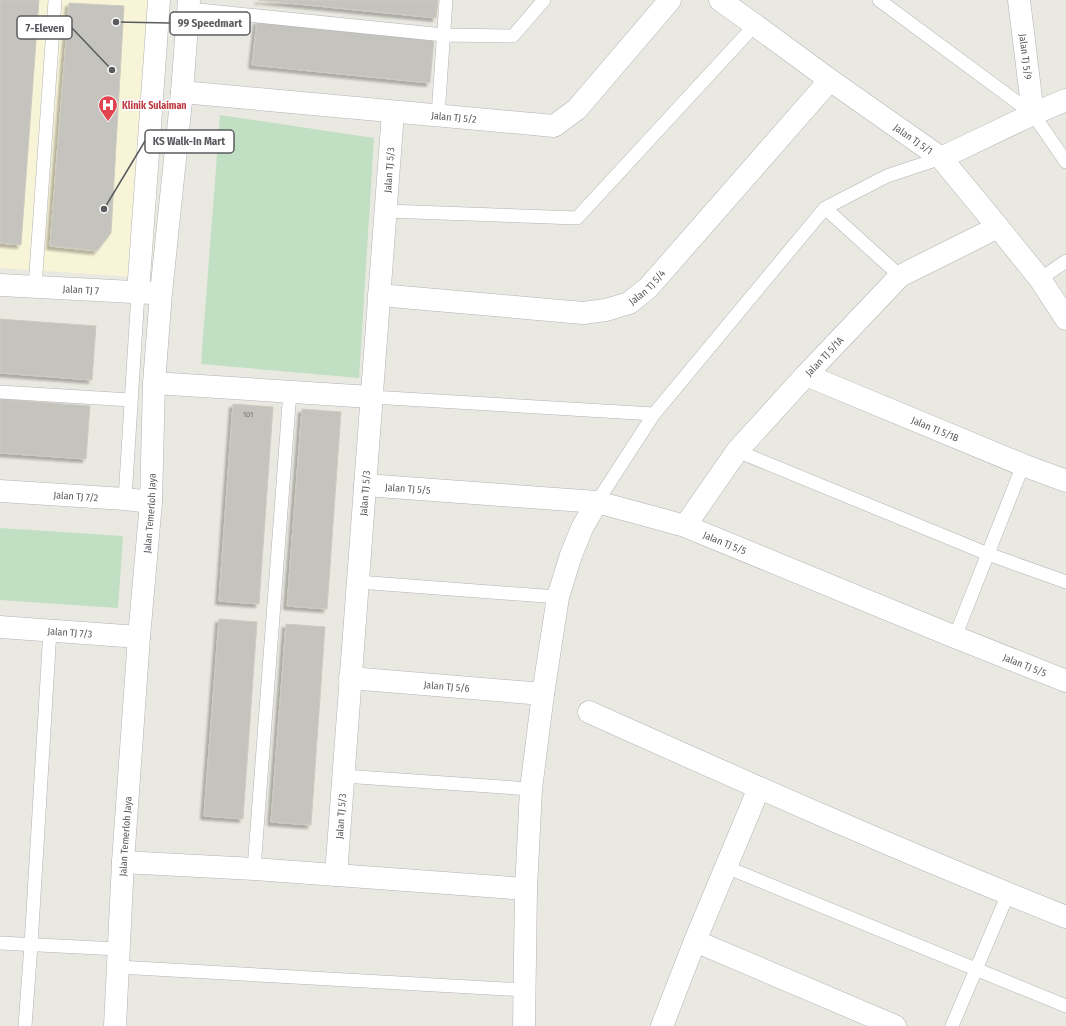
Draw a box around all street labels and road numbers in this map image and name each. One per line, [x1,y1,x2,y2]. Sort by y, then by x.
street label: Jalan TJ 5/9 [1016,33,1034,80]
street label: Jalan TJ 5/2 [431,110,477,126]
street label: Jalan TJ 5/1 [891,122,935,157]
street label: Jalan TJ 5/3 [382,146,397,193]
street label: Jalan TJ 5/4 [627,268,668,308]
street label: Jalan TJ 7 [62,283,99,297]
street label: Jalan TJ 5/1A [803,334,847,379]
street label: Jalan TJ 5/1B [909,414,961,445]
street label: Jalan TJ 5/3 [358,469,373,516]
street label: Jalan Temerloh Jaya [141,473,159,554]
street label: Jalan TJ 5/5 [385,481,431,497]
street label: Jalan TJ 7/2 [53,489,99,504]
street label: Jalan TJ 5/5 [701,529,748,558]
street label: Jalan TJ 7/3 [47,625,93,641]
street label: Jalan TJ 5/5 [1001,652,1048,680]
street label: Jalan TJ 5/6 [423,679,470,695]
street label: Jalan TJ 5/3 [334,793,349,839]
street label: Jalan Temerloh Jaya [117,796,135,877]

